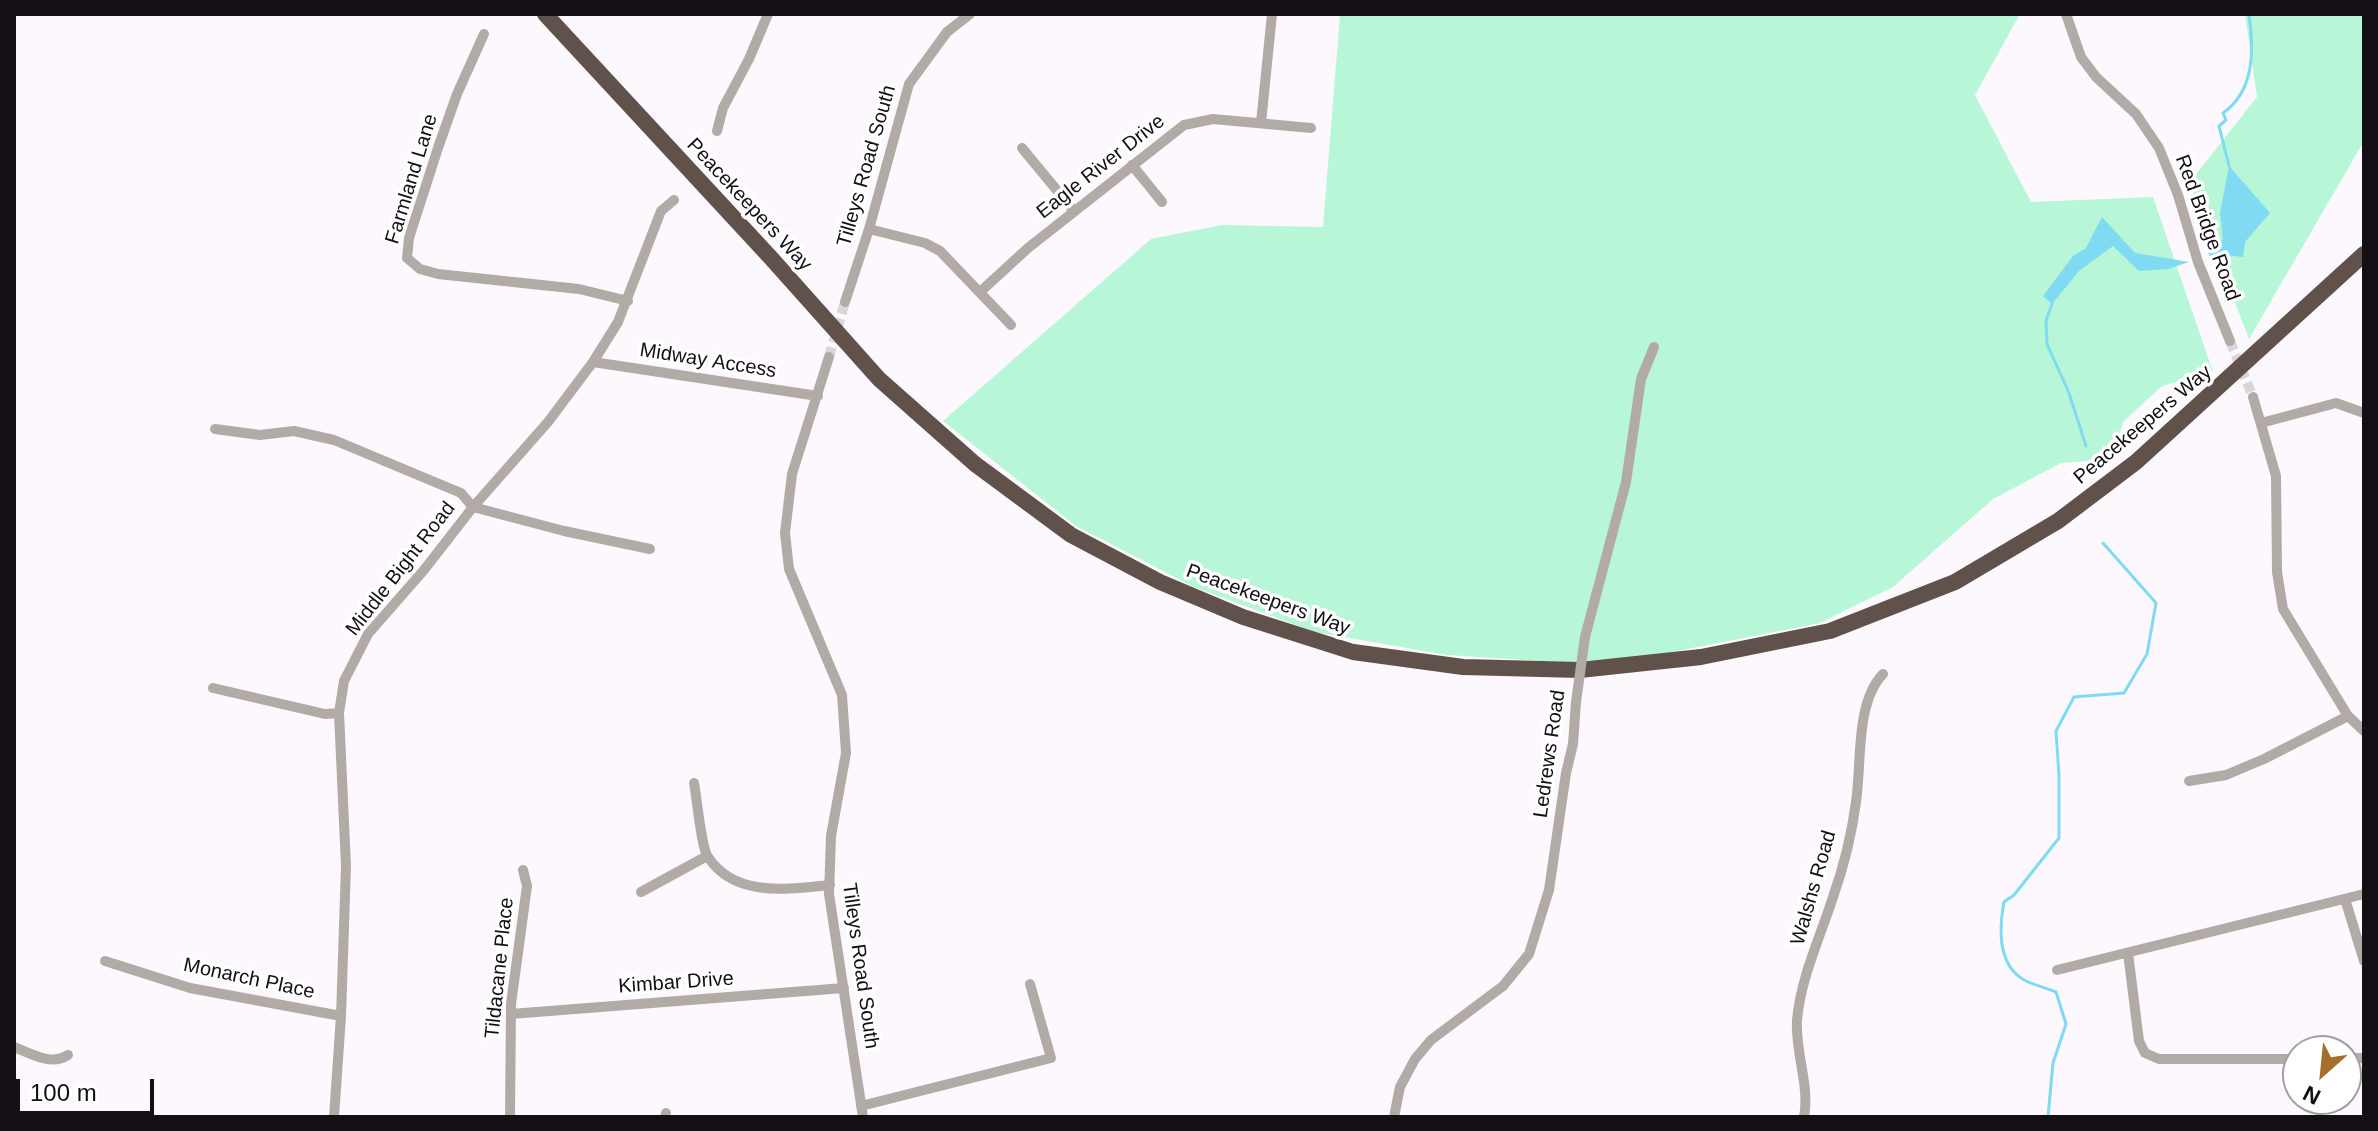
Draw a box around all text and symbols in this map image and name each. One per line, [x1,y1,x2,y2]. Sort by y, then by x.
street label: Tilleys Road South [832,82,902,250]
street label: Eagle River Drive [1032,110,1170,224]
street label: Farmland Lane [381,111,443,247]
street label: Peacekeepers Way [681,134,817,276]
street label: Red Bridge Road [2169,152,2245,304]
street label: Midway Access [638,338,778,384]
street label: Peacekeepers Way [2069,360,2217,490]
street label: Middle Bight Road [341,497,461,641]
street label: Peacekeepers Way [1183,559,1353,641]
street label: Ledrews Road [1529,688,1571,820]
street label: Walshs Road [1786,828,1842,948]
street label: Tilleys Road South [836,882,884,1050]
street label: Tildacane Place [481,896,519,1040]
street label: Monarch Place [181,953,317,1005]
street label: Kimbar Drive [618,967,734,999]
north arrow [2282,1035,2362,1115]
scale bar [20,1063,158,1113]
text: 100 m [30,1079,97,1106]
text: N [2299,1080,2325,1110]

